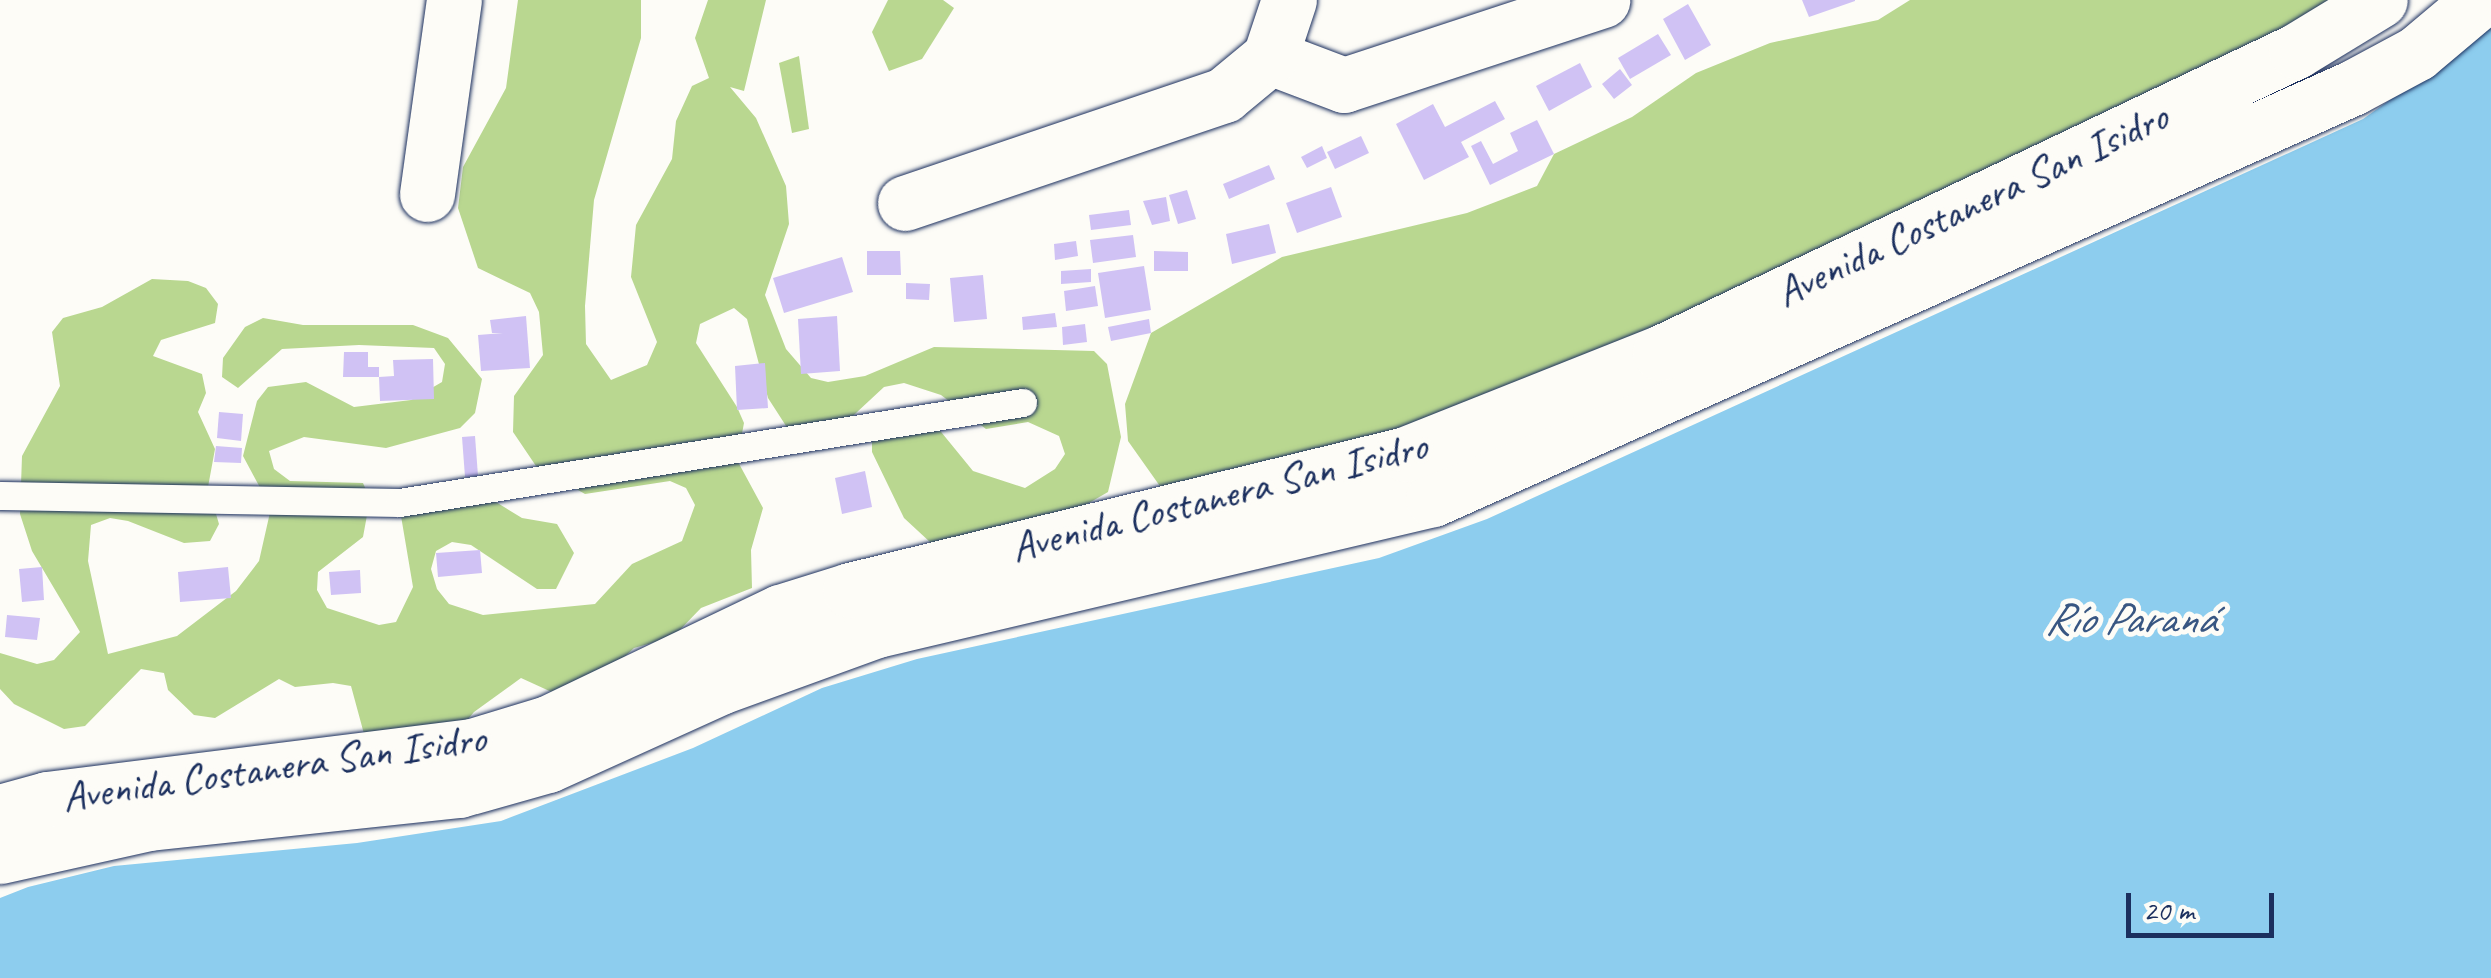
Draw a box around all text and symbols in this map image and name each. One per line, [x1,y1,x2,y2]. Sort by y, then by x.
street label: Avenida Costanera San Isidro [1768,92,2176,318]
street label: Avenida Costanera San Isidro [1006,421,1432,573]
water label: Río Paraná [2044,592,2216,646]
street label: Avenida Costanera San Isidro [59,713,489,823]
scale bar [2131,873,2278,935]
text: 20 m [2143,891,2194,929]

